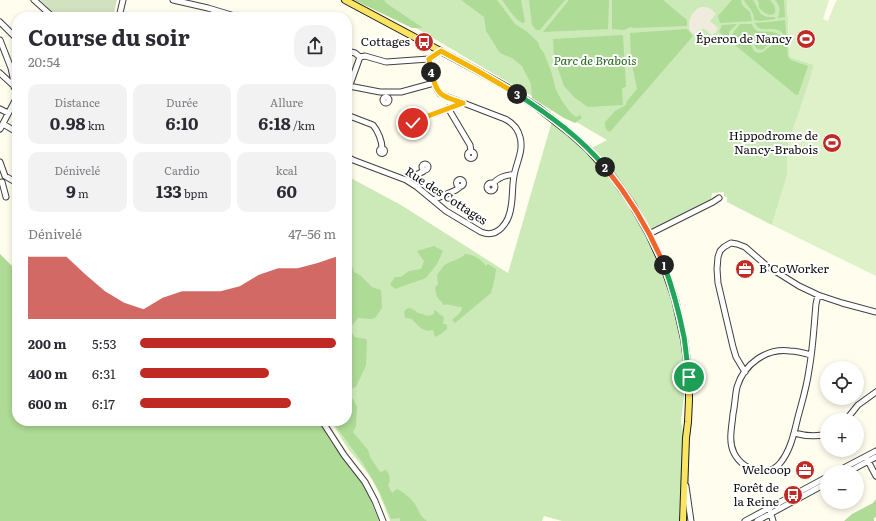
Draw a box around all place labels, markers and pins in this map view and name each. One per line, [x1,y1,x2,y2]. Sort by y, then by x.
sports icon: Éperon de Nancy [795,28,817,50]
place label: Éperon de Nancy [696,29,792,47]
bus stop icon: Cottages [413,31,435,53]
place label: Cottages [361,32,411,50]
pin: 4 [421,62,441,82]
pin: 3 [507,84,527,104]
pin [396,106,430,140]
place label: Hippodrome de Nancy-Brabois [729,126,819,158]
sports icon: Hippodrome de Nancy-Brabois [821,132,843,154]
pin: 2 [595,157,615,177]
pin: 1 [654,255,674,275]
office icon: B’CoWorker [734,258,756,280]
place label: B’CoWorker [759,259,829,277]
pin [672,360,706,394]
office icon: Welcoop [794,459,816,481]
place label: Welcoop [742,460,791,478]
place label: Forêt de la Reine [733,478,779,510]
bus stop icon: Forêt de la Reine [782,484,804,506]

